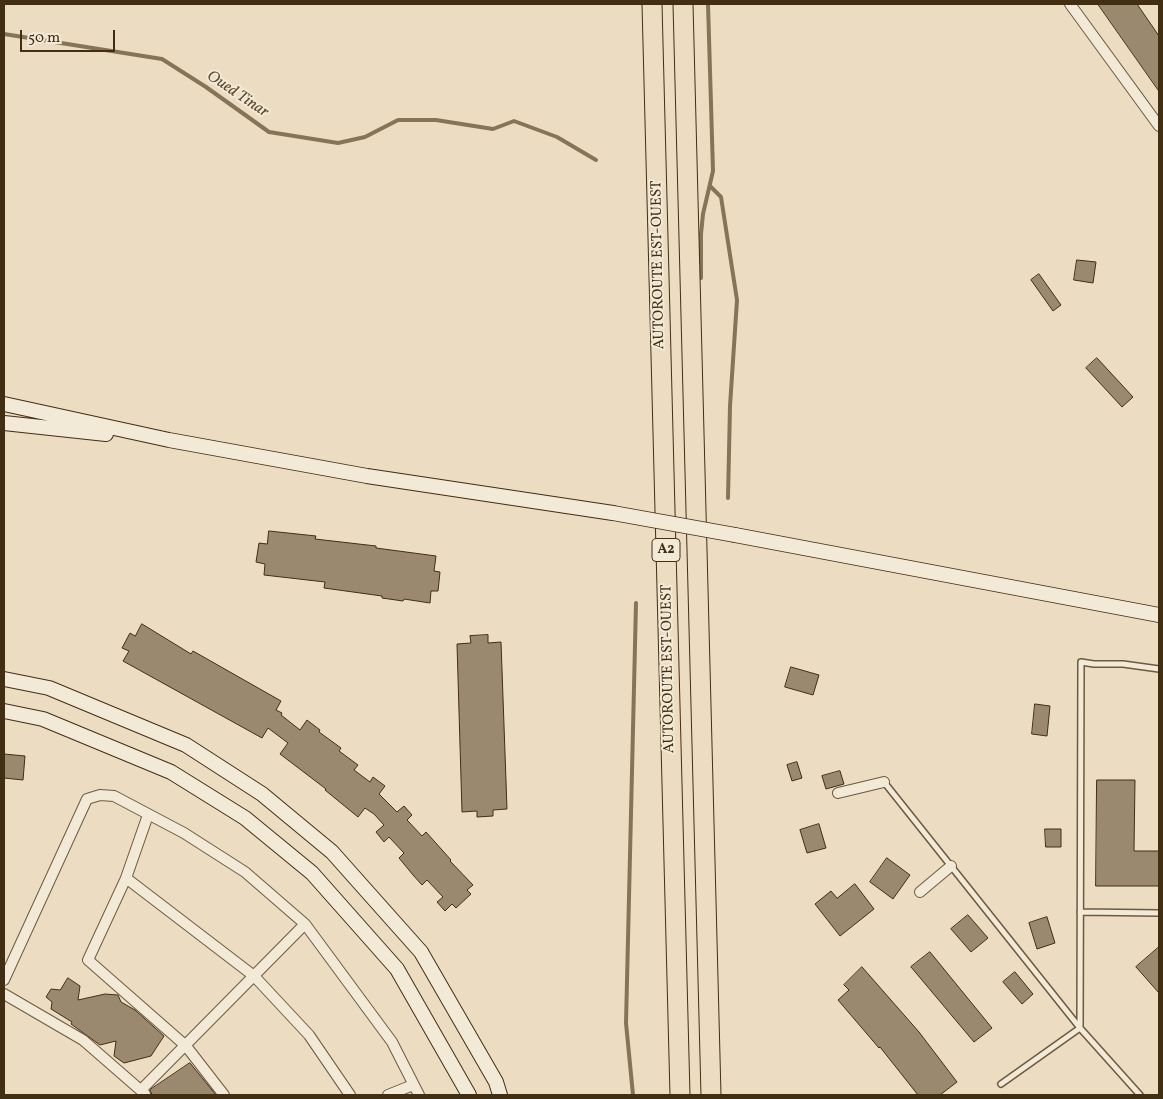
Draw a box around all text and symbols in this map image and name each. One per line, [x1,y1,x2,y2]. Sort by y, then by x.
scale bar [22,20,118,52]
text: 50 m [28,28,60,49]
water label: Oued Tinar [202,67,272,123]
street label: AUTOROUTE EST-OUEST [649,180,669,350]
road number: A2 [652,538,680,562]
street label: AUTOROUTE EST-OUEST [659,584,679,754]

